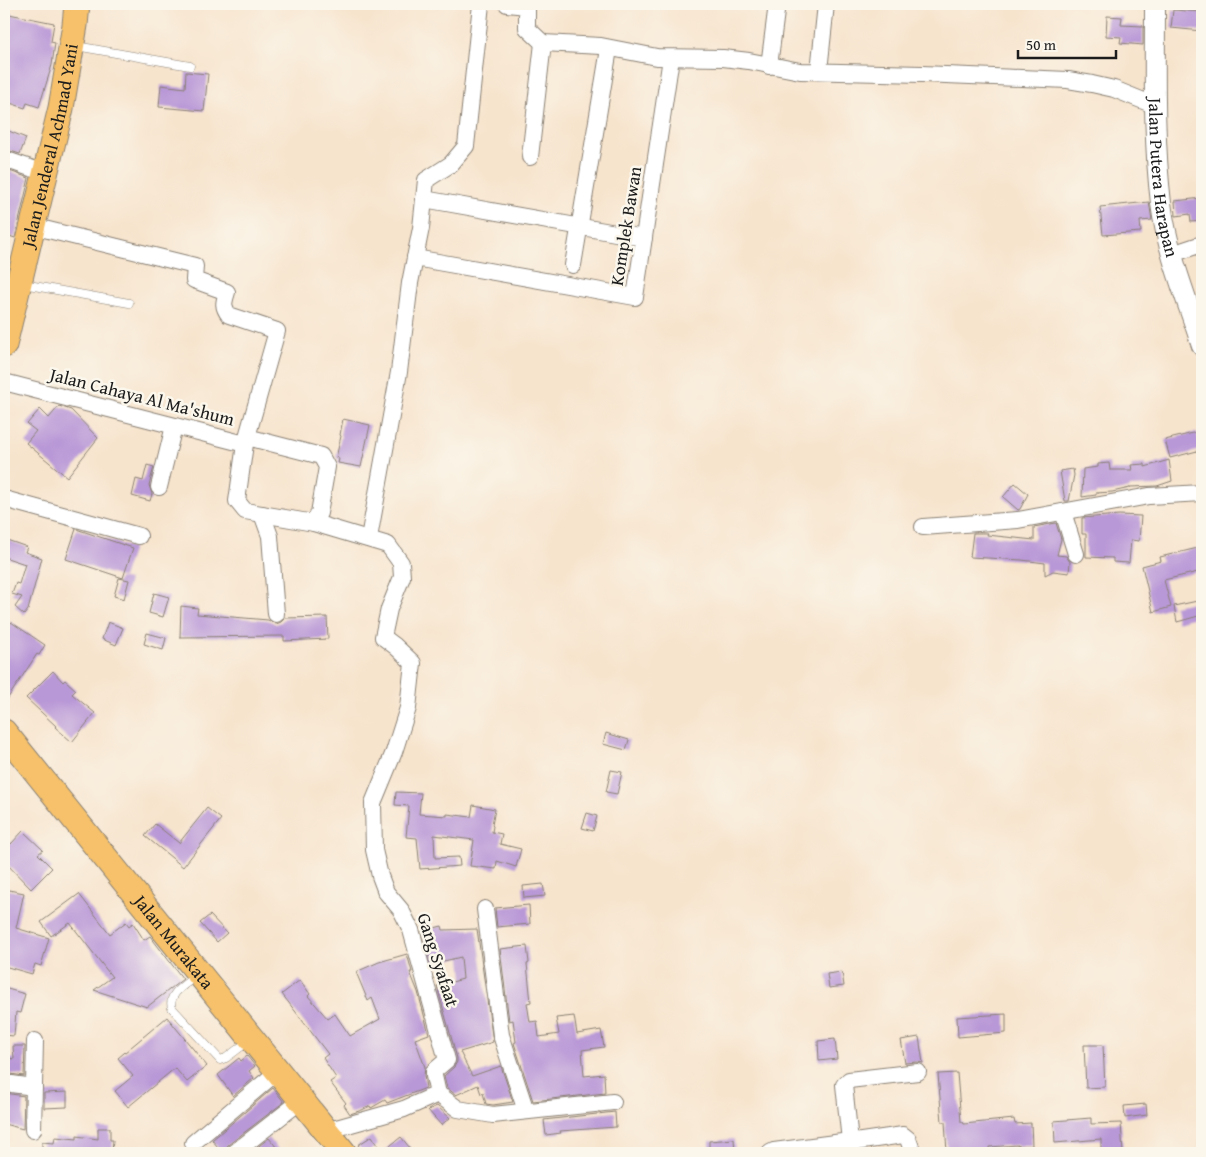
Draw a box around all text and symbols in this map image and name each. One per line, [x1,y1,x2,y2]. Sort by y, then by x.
scale bar [1018,28,1116,60]
text: 50 m [1026,34,1057,55]
street label: Jalan Jenderal Achmad Yani [14,41,85,252]
street label: Jalan Putera Harapan [1142,96,1186,260]
street label: Komplek Bawan [603,164,648,288]
street label: Jalan Cahaya Al Ma'shum [45,360,238,433]
street label: Jalan Murakata [126,887,221,995]
street label: Gang Syafaat [411,909,467,1011]

